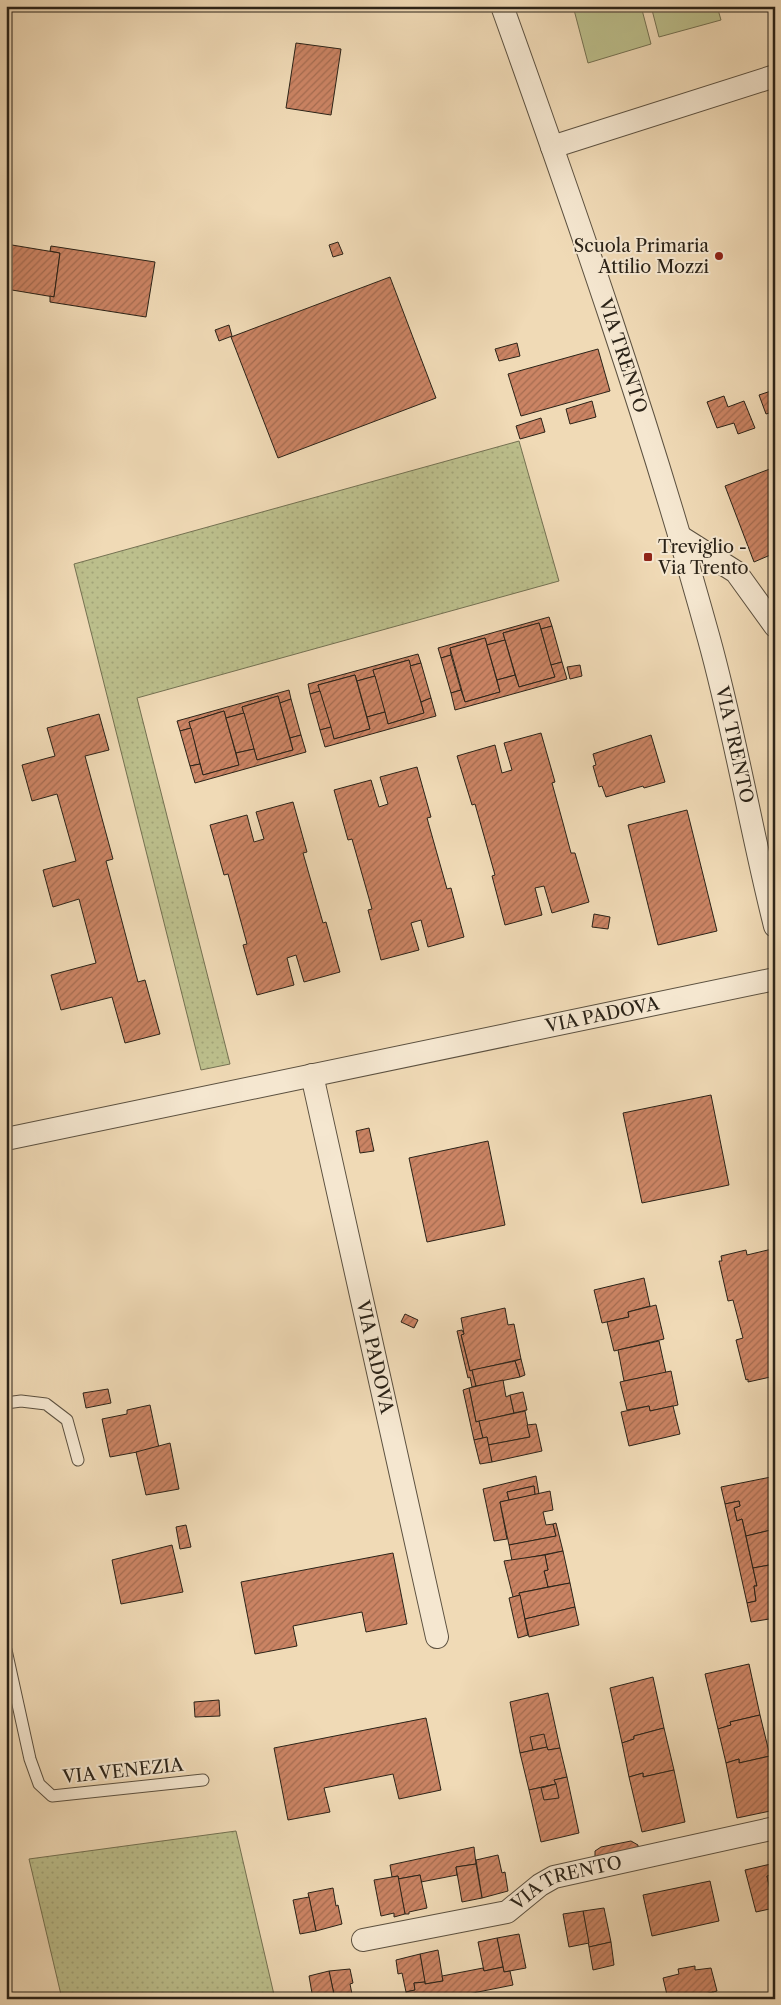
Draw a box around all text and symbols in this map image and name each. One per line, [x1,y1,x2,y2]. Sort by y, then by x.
place label: Scuola Primaria Attilio Mozzi [573,235,710,278]
marker: Scuola Primaria Attilio Mozzi [713,250,725,262]
street label: VIA TRENTO [594,295,652,416]
place label: Treviglio - Via Trento [657,536,749,579]
marker: Treviglio - Via Trento [642,551,654,563]
street label: VIA TRENTO [710,683,758,805]
street label: VIA PADOVA [543,992,662,1038]
street label: VIA PADOVA [351,1297,398,1416]
street label: VIA VENEZIA [60,1754,185,1788]
street label: VIA TRENTO [506,1851,624,1916]

